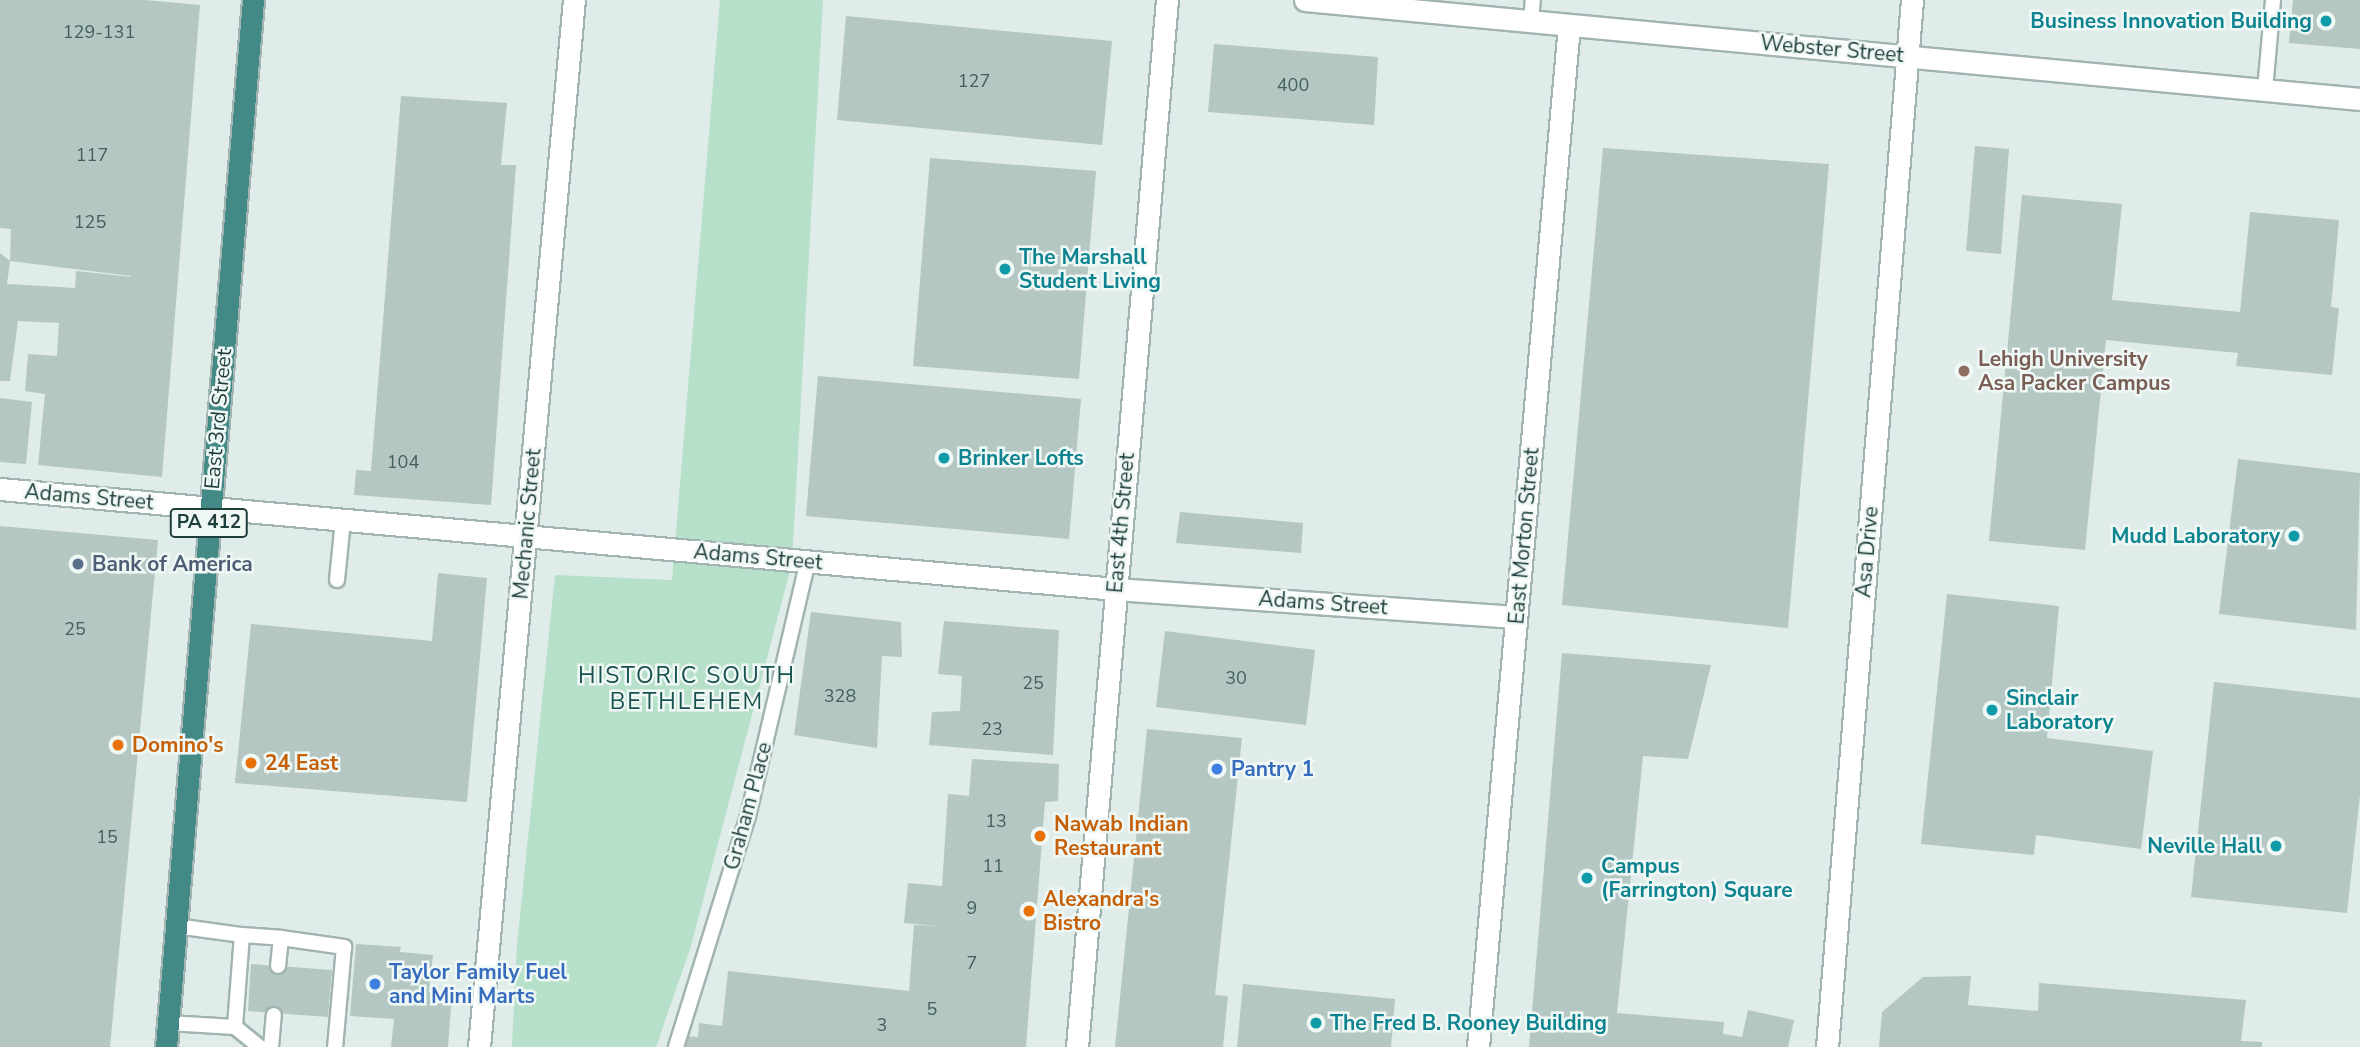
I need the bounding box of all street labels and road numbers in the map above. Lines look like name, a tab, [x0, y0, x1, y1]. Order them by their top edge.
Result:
street label: Webster Street	[1759, 30, 1905, 68]
street label: East 3rd Street	[199, 348, 237, 490]
street label: East Morton Street	[1504, 447, 1544, 625]
street label: Mechanic Street	[508, 448, 546, 600]
street label: East 4th Street	[1102, 452, 1140, 594]
street label: Adams Street	[23, 479, 155, 515]
street label: Asa Drive	[1850, 505, 1884, 599]
road number: PA 412	[169, 508, 249, 538]
street label: Adams Street	[692, 539, 824, 575]
street label: Adams Street	[1258, 586, 1388, 620]
street label: Graham Place	[719, 739, 777, 873]

